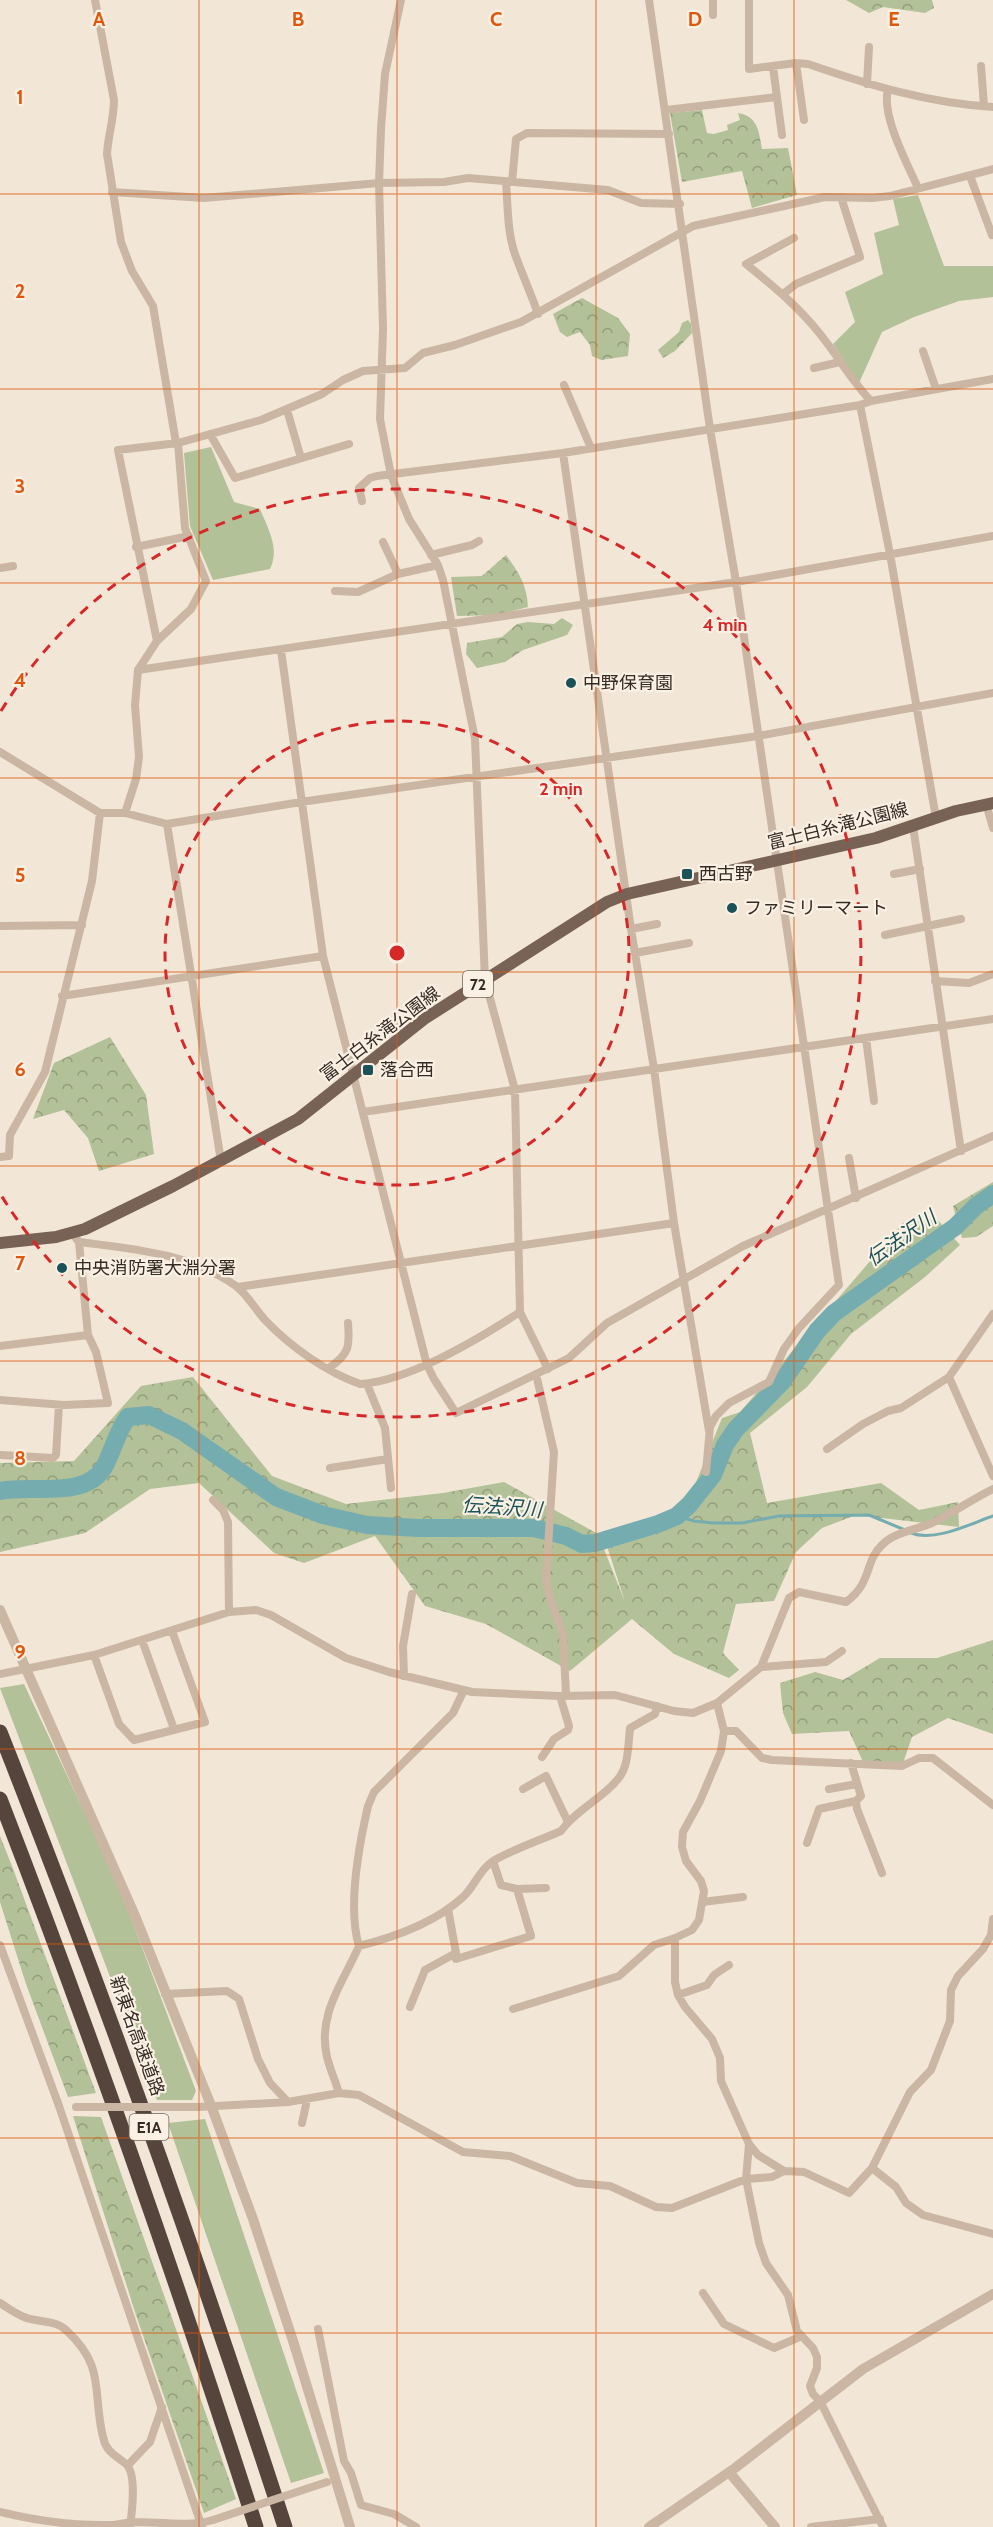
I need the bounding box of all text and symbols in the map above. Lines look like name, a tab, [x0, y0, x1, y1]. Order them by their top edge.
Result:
text: A	[93, 7, 106, 31]
text: B	[292, 7, 304, 31]
text: C	[490, 7, 502, 31]
text: D	[688, 7, 702, 31]
text: E	[888, 7, 900, 31]
text: 1	[16, 85, 24, 109]
text: 2	[15, 279, 25, 303]
text: 3	[15, 474, 25, 498]
text: 4 min	[702, 614, 748, 636]
text: 4	[14, 668, 26, 692]
place label: 中野保育園	[583, 672, 673, 694]
marker: 中野保育園	[564, 676, 578, 690]
text: 2 min	[539, 778, 583, 800]
street label: 富士白糸滝公園線	[765, 798, 911, 854]
text: 5	[15, 863, 25, 887]
place label: 西古野	[699, 863, 753, 885]
marker: 西古野	[680, 867, 694, 881]
place label: ファミリーマート	[744, 897, 888, 919]
marker: ファミリーマート	[725, 901, 739, 915]
centre of rings	[387, 943, 407, 963]
road number: 72	[463, 971, 493, 997]
street label: 富士白糸滝公園線	[316, 982, 444, 1086]
text: 6	[14, 1057, 26, 1081]
place label: 落合西	[380, 1059, 434, 1081]
marker: 落合西	[361, 1063, 375, 1077]
water label: 伝法沢川	[861, 1204, 942, 1271]
text: 7	[15, 1251, 26, 1275]
place label: 中央消防署大淵分署	[74, 1257, 236, 1279]
marker: 中央消防署大淵分署	[55, 1261, 69, 1275]
text: 8	[14, 1446, 26, 1470]
water label: 伝法沢川	[461, 1492, 545, 1522]
text: 9	[14, 1640, 26, 1664]
street label: 新東名高速道路	[105, 1973, 169, 2099]
road number: E1A	[130, 2114, 168, 2140]

